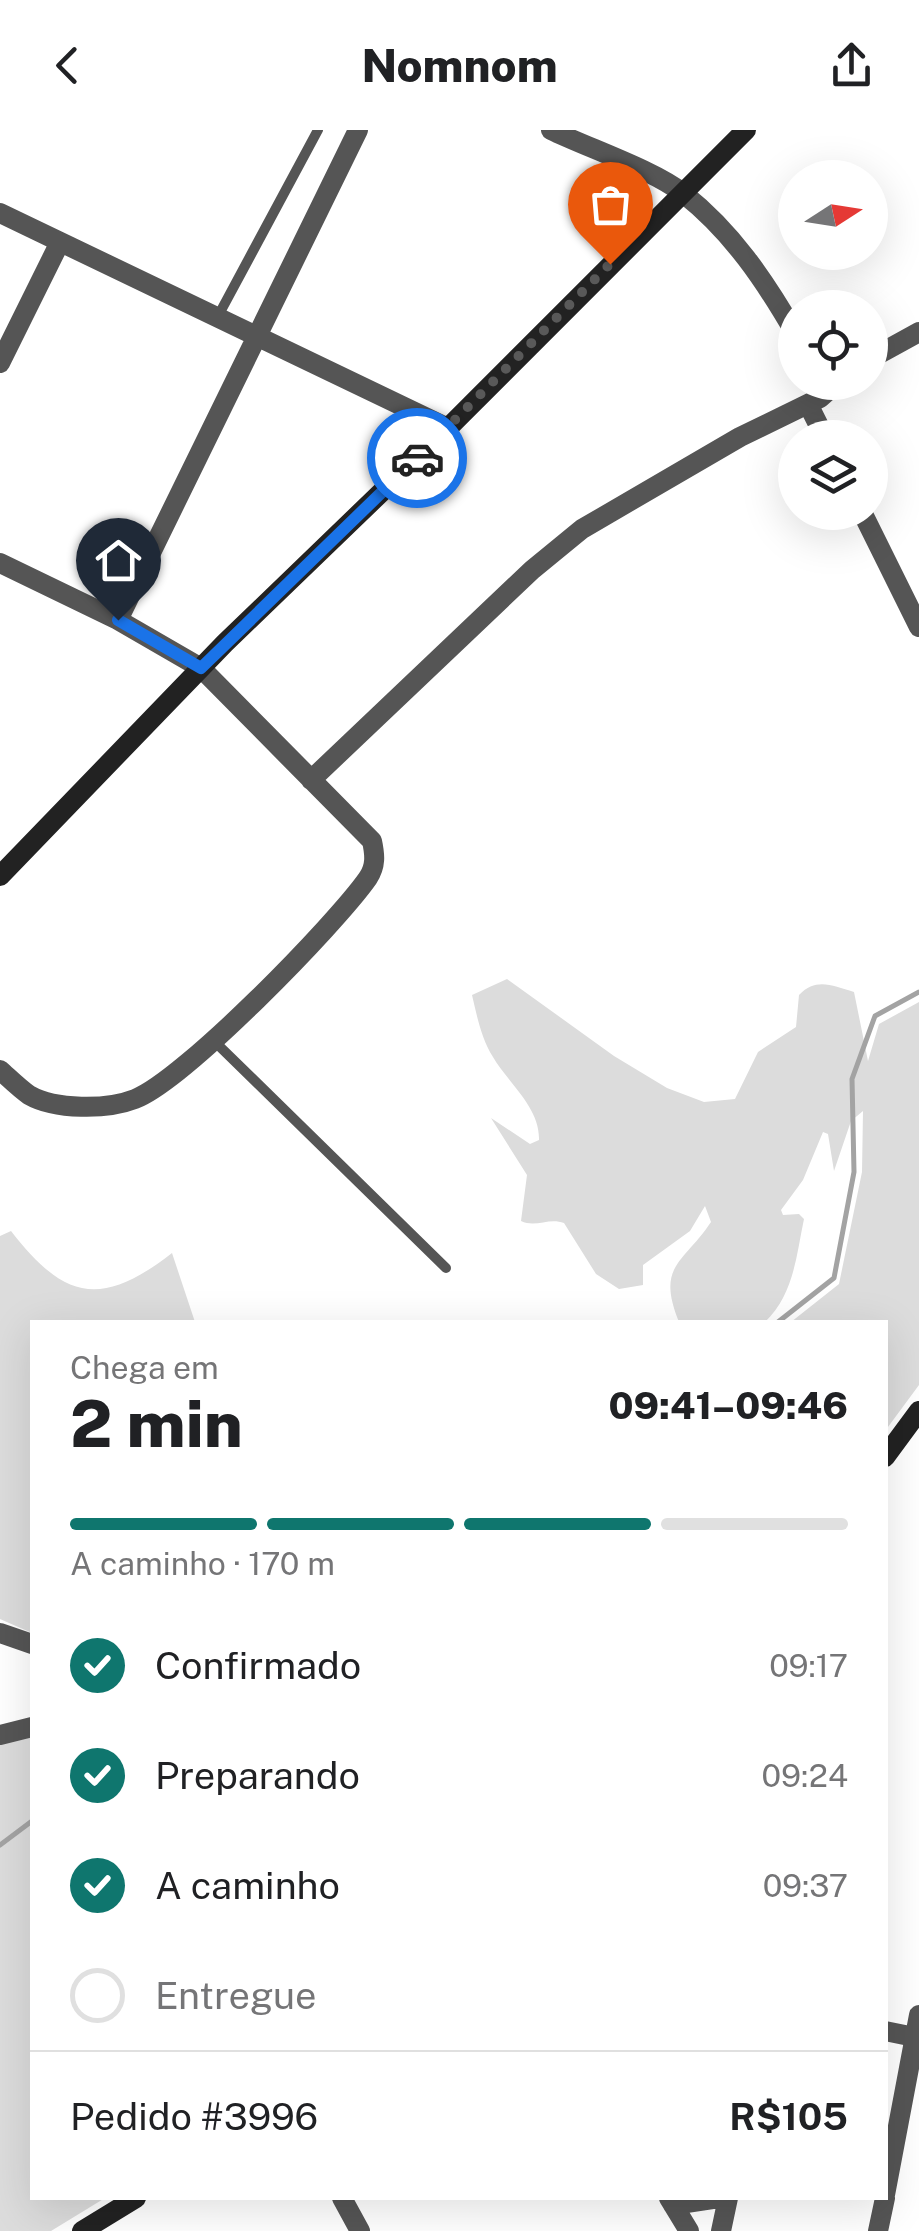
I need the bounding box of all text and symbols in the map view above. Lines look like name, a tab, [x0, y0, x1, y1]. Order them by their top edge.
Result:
icon: back	[40, 38, 95, 93]
icon: share	[824, 38, 879, 93]
text: Nomnom	[361, 39, 558, 92]
north arrow	[778, 160, 888, 270]
map controls	[778, 160, 888, 530]
pin	[568, 162, 653, 265]
icon: bag	[583, 177, 638, 232]
button: locate	[778, 290, 888, 400]
courier	[367, 408, 467, 508]
button: layers	[778, 420, 888, 530]
icon: car	[390, 431, 445, 486]
pin	[76, 518, 161, 621]
icon: home	[91, 533, 146, 588]
text: Chega em	[70, 1349, 219, 1386]
text: 09:41–09:46	[608, 1383, 848, 1428]
text: 2 min	[70, 1385, 243, 1462]
text: A caminho · 170 m	[70, 1545, 335, 1582]
icon: check	[70, 1638, 125, 1693]
text: Confirmado	[155, 1643, 361, 1688]
text: 09:17	[769, 1647, 848, 1684]
icon: check	[70, 1748, 125, 1803]
text: Preparando	[155, 1753, 360, 1798]
text: 09:24	[762, 1757, 848, 1794]
icon: check	[70, 1858, 125, 1913]
text: A caminho	[155, 1863, 340, 1908]
text: 09:37	[763, 1867, 848, 1904]
text: Entregue	[155, 1973, 317, 2018]
text: Pedido #3996	[70, 2094, 318, 2139]
text: R$105	[729, 2094, 848, 2139]

